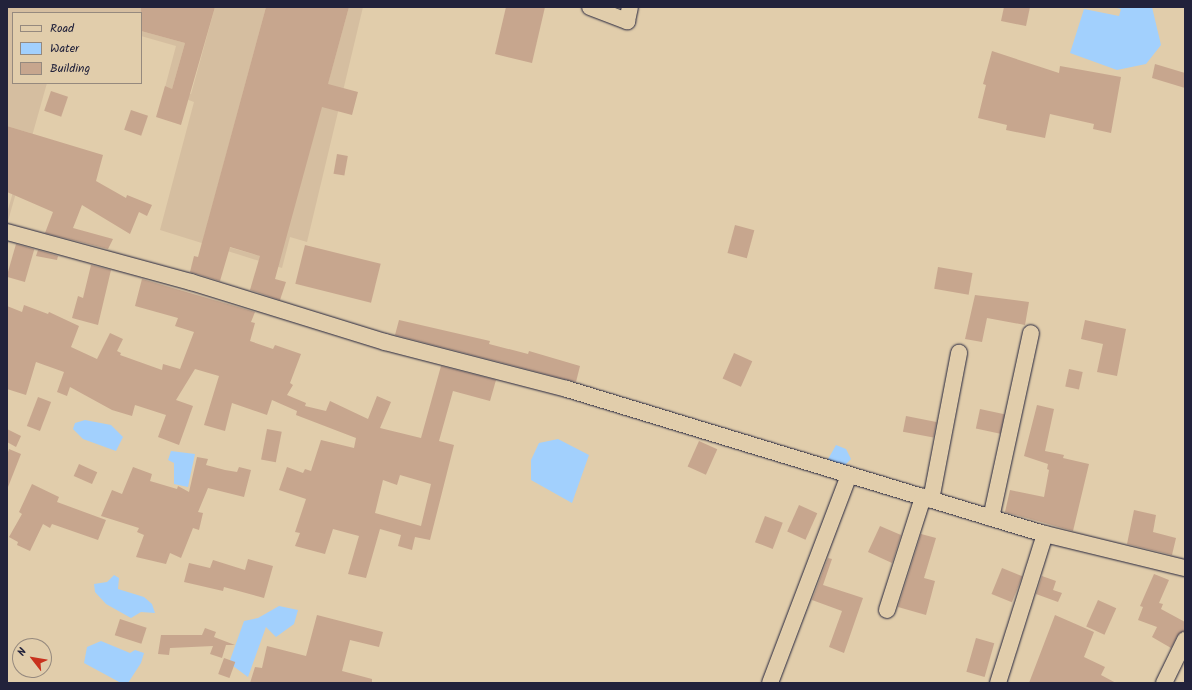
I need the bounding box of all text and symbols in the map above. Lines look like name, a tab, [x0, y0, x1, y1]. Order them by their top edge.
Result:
legend	[12, 12, 142, 84]
text: Road	[50, 19, 74, 38]
text: Water	[50, 39, 79, 58]
text: Building	[50, 59, 90, 78]
north arrow	[12, 638, 52, 678]
text: N	[13, 645, 32, 660]

